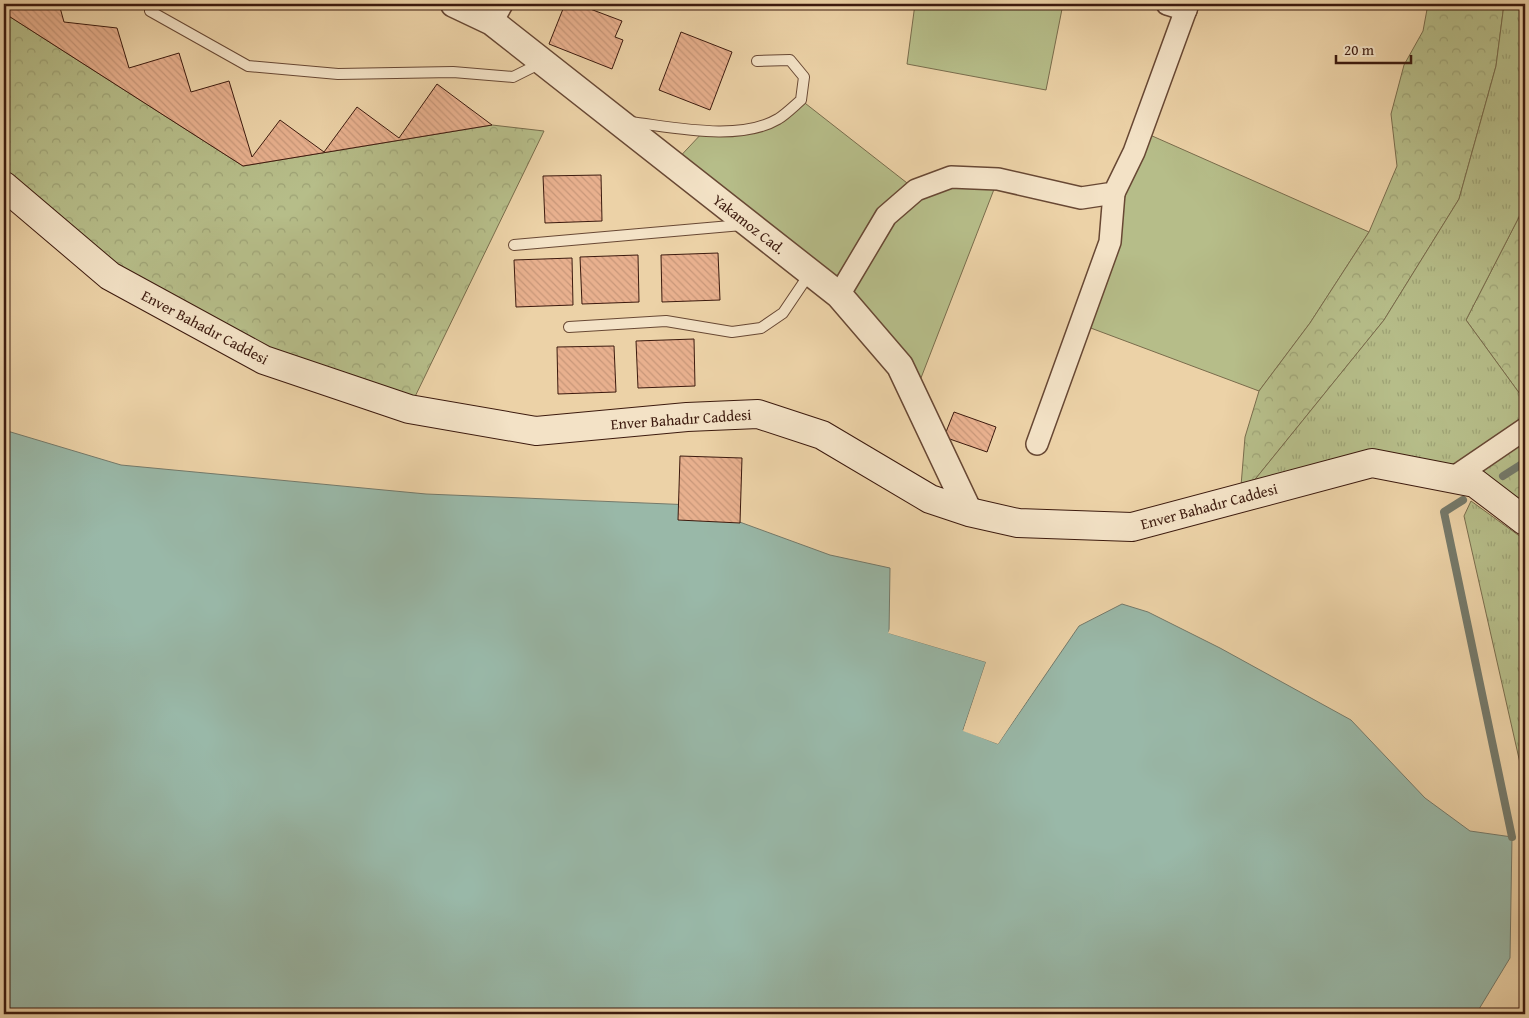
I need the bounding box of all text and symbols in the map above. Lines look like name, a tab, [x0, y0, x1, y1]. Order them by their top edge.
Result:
scale bar	[1336, 32, 1412, 64]
text: 20 m	[1344, 39, 1375, 60]
street label: Yakamoz Cad.	[708, 189, 790, 259]
street label: Enver Bahadır Caddesi	[138, 285, 272, 369]
street label: Enver Bahadır Caddesi	[610, 404, 752, 434]
street label: Enver Bahadır Caddesi	[1138, 478, 1280, 534]

